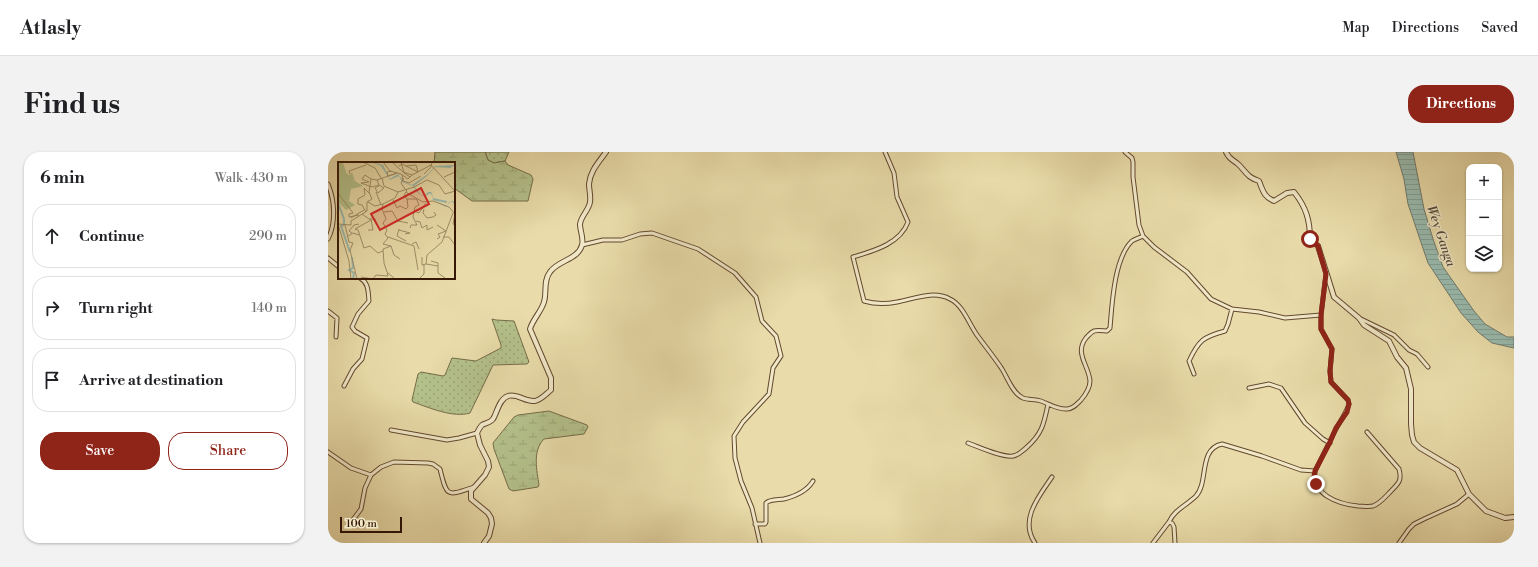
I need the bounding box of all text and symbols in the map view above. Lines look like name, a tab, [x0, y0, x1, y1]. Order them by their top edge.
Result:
text: Atlasly	[20, 16, 81, 40]
text: Map	[1342, 19, 1370, 37]
text: Directions	[1392, 19, 1459, 37]
text: Saved	[1481, 19, 1518, 37]
button: Directions	[1408, 85, 1514, 123]
text: Find us	[24, 87, 120, 122]
inset map	[338, 162, 455, 279]
map controls	[1466, 164, 1502, 272]
button: +	[1466, 164, 1502, 200]
text: 6 min	[40, 167, 85, 189]
text: Walk · 430 m	[215, 170, 288, 186]
button: −	[1466, 200, 1502, 236]
water label: Wey Ganga	[1423, 203, 1459, 269]
icon: ahead	[41, 225, 63, 247]
text: Continue	[79, 227, 144, 246]
text: 290 m	[249, 228, 287, 244]
route start	[1301, 230, 1319, 248]
button: layers	[1466, 236, 1502, 272]
icon: right	[41, 297, 63, 319]
text: Turn right	[79, 299, 153, 318]
text: 140 m	[251, 300, 287, 316]
icon: arrive	[41, 369, 63, 391]
text: Arrive at destination	[79, 371, 223, 390]
button: Save	[40, 432, 160, 470]
button: Share	[168, 432, 288, 470]
route end	[1307, 475, 1325, 493]
scale bar	[340, 515, 402, 534]
text: 100 m	[346, 517, 377, 531]

